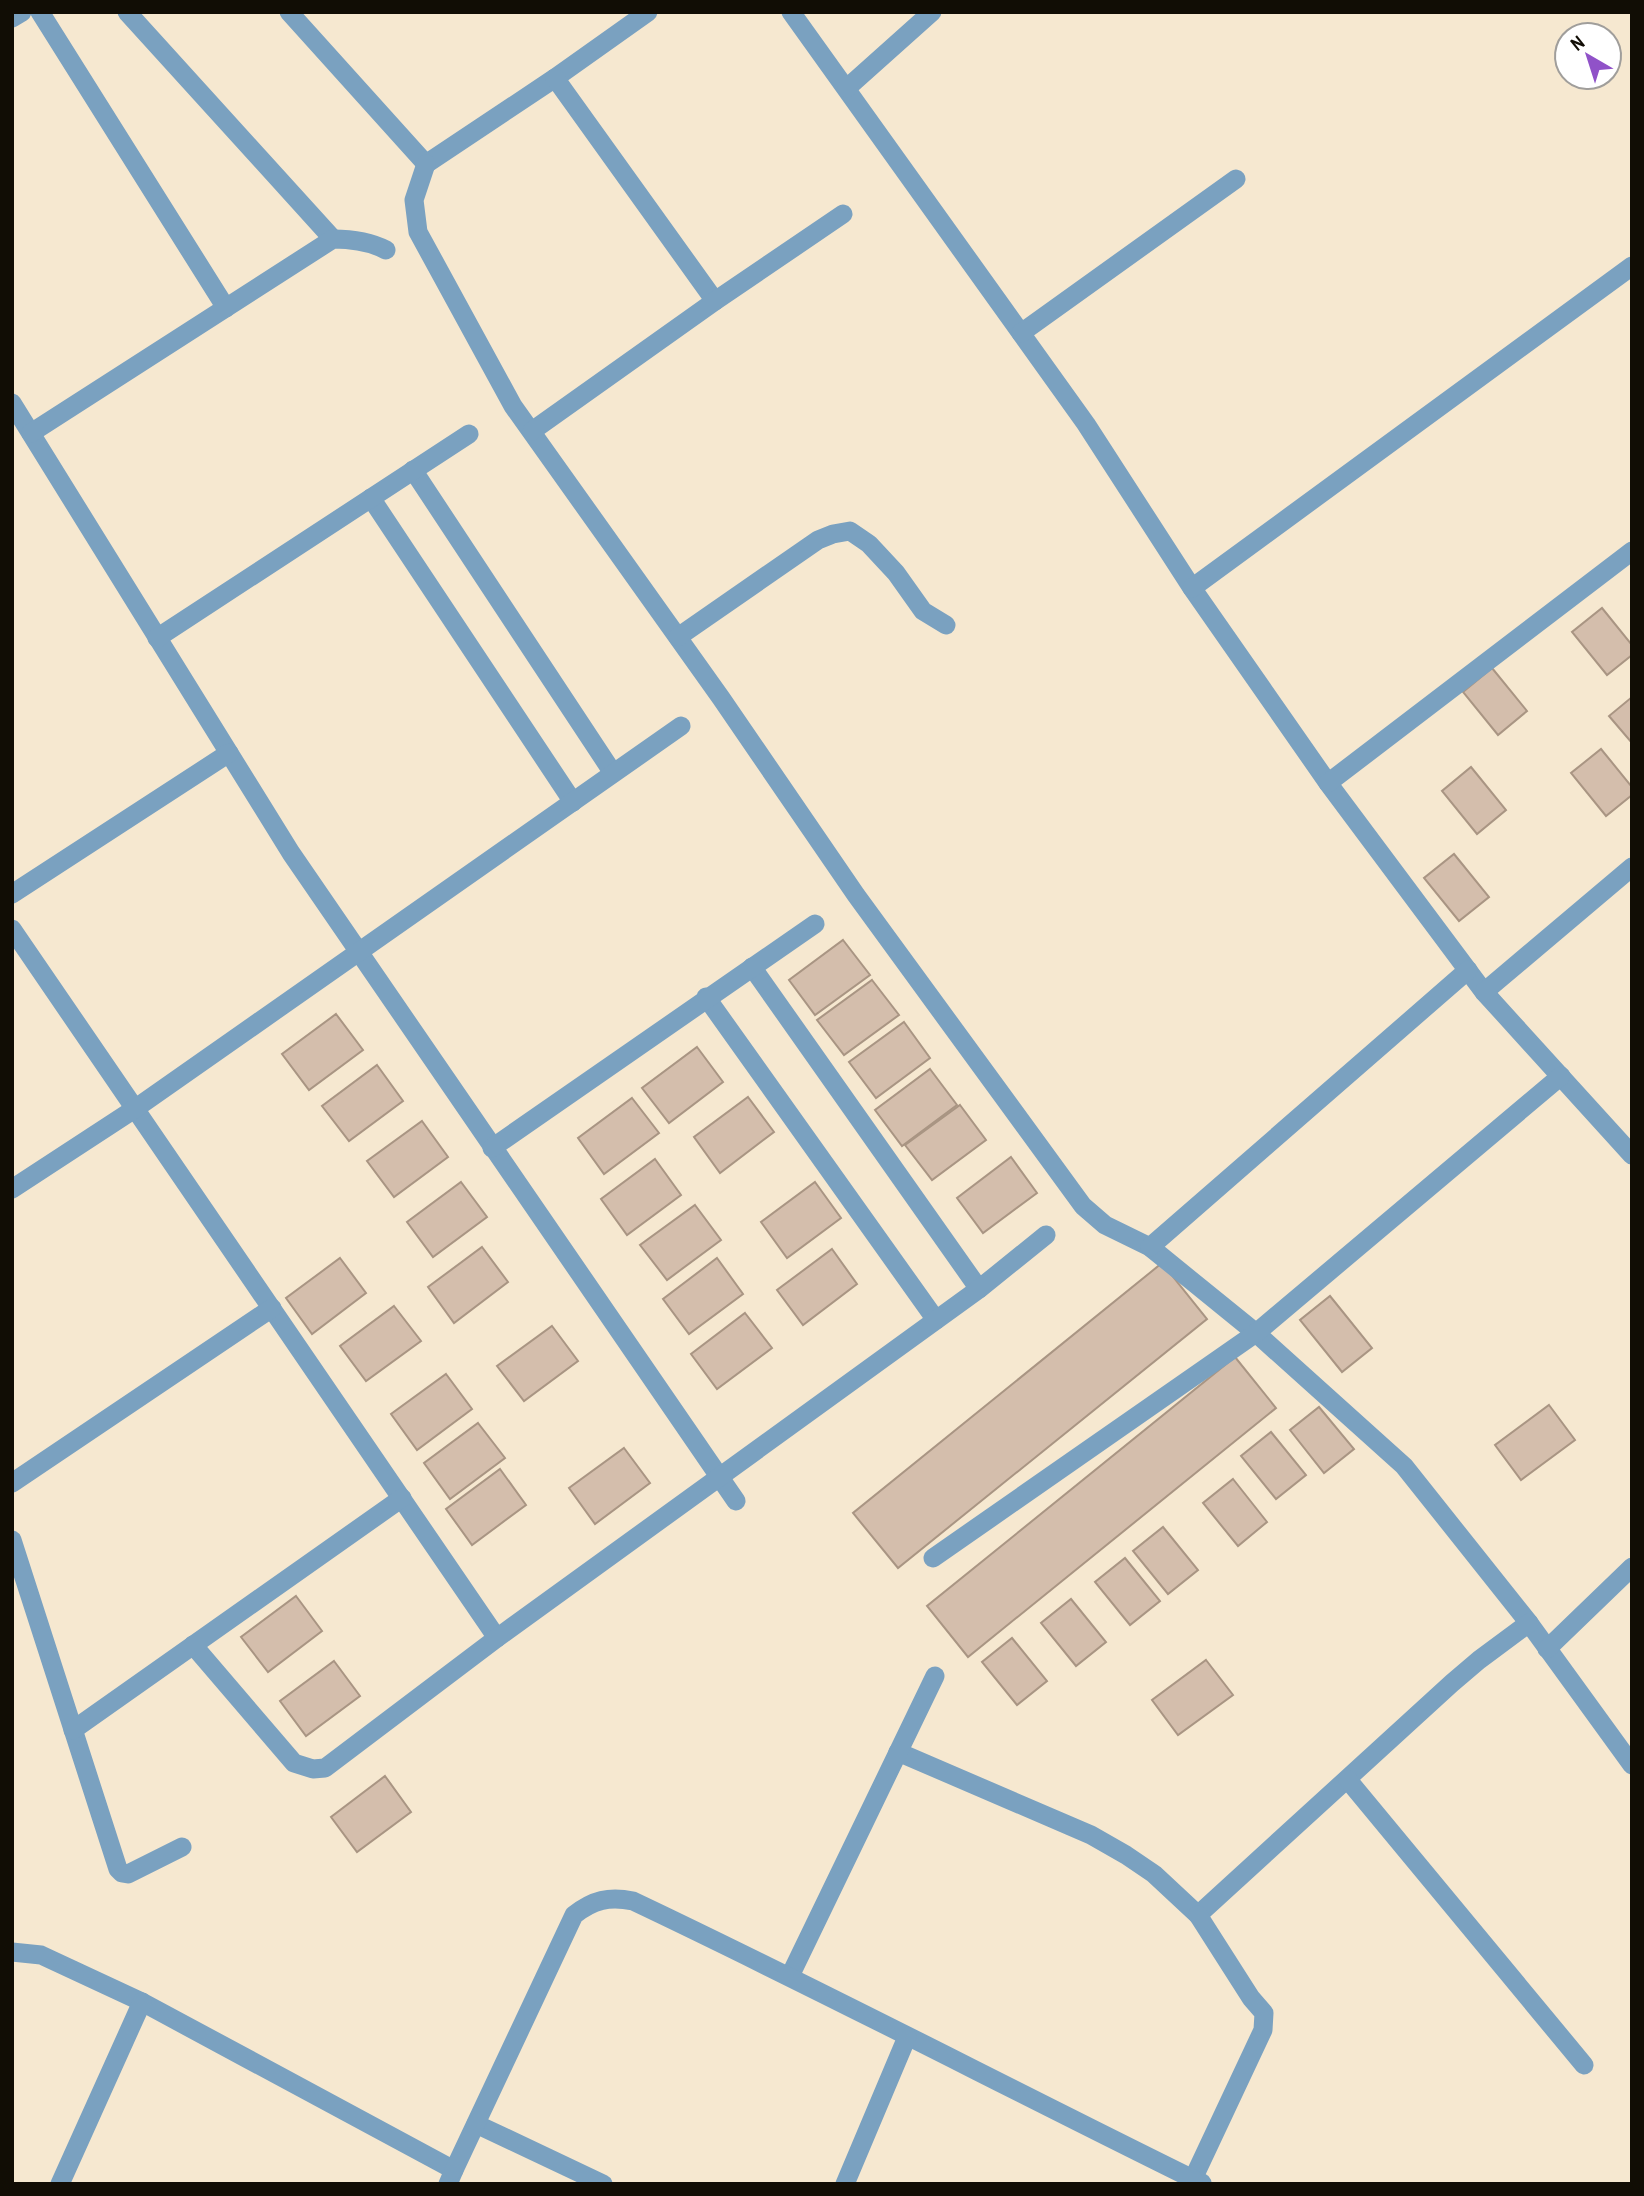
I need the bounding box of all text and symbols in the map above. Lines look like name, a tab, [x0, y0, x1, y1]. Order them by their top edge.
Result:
north arrow	[1553, 21, 1623, 91]
text: N	[1565, 29, 1590, 56]

